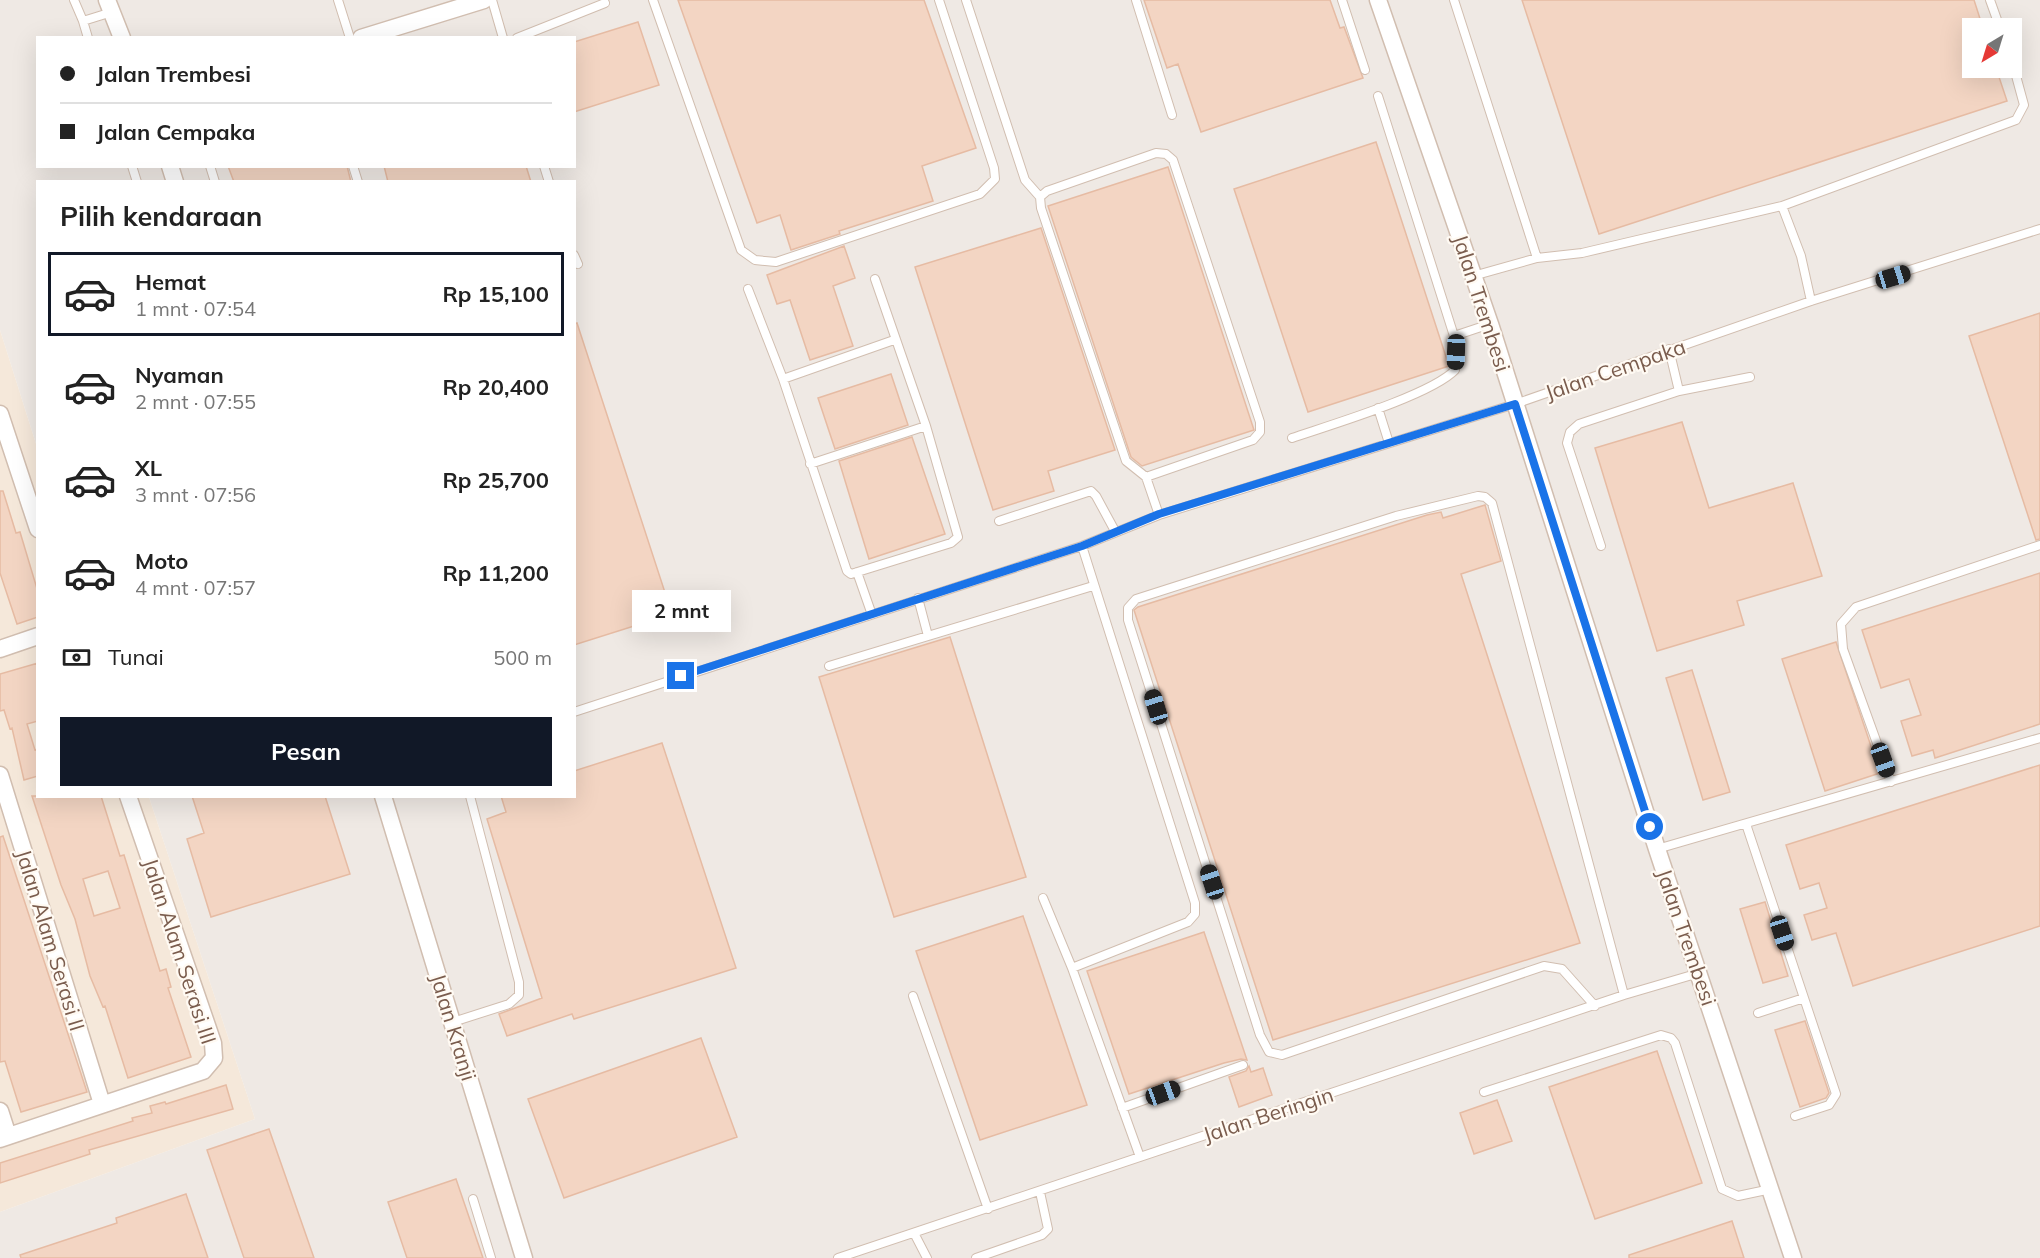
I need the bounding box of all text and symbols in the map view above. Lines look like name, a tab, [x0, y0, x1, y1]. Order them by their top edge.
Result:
north arrow	[1962, 18, 2022, 78]
map controls	[1962, 18, 2022, 78]
text: Jalan Trembesi	[96, 60, 251, 88]
text: Jalan Cempaka	[96, 118, 255, 146]
text: Pilih kendaraan	[60, 199, 262, 233]
street label: Jalan Trembesi	[1448, 231, 1516, 375]
car	[1873, 263, 1913, 291]
icon: car	[63, 267, 117, 321]
text: Hemat	[135, 268, 206, 296]
text: Rp 15,100	[442, 280, 549, 308]
text: 1 mnt · 07:54	[135, 296, 256, 321]
street label: Jalan Cempaka	[1541, 333, 1689, 405]
car	[1446, 334, 1466, 370]
icon: car	[63, 360, 117, 414]
text: Nyaman	[135, 361, 224, 389]
text: Rp 20,400	[442, 373, 549, 401]
text: 2 mnt · 07:55	[135, 389, 256, 414]
icon: car	[63, 453, 117, 507]
text: XL	[135, 454, 162, 482]
text: Rp 25,700	[442, 466, 549, 494]
text: 3 mnt · 07:56	[135, 482, 256, 507]
icon: car	[63, 546, 117, 600]
text: Moto	[135, 547, 188, 575]
text: Rp 11,200	[442, 559, 549, 587]
text: 4 mnt · 07:57	[135, 575, 256, 600]
callout: 2 mnt	[632, 589, 730, 631]
text: 2 mnt	[654, 598, 709, 623]
icon: cash	[60, 641, 93, 674]
text: Tunai	[108, 643, 164, 671]
text: 500 m	[493, 645, 552, 670]
route end	[667, 662, 694, 689]
car	[1142, 687, 1170, 727]
button: Pesan	[60, 717, 552, 786]
car	[1868, 740, 1898, 780]
route start	[1636, 813, 1663, 840]
street label: Jalan Alam Serasi II	[11, 846, 91, 1034]
street label: Jalan Alam Serasi III	[138, 855, 222, 1047]
car	[1198, 862, 1226, 902]
street label: Jalan Trembesi	[1651, 865, 1723, 1009]
car	[1768, 913, 1796, 953]
street label: Jalan Kranji	[425, 970, 483, 1084]
car	[1143, 1078, 1183, 1108]
street label: Jalan Beringin	[1200, 1081, 1336, 1147]

